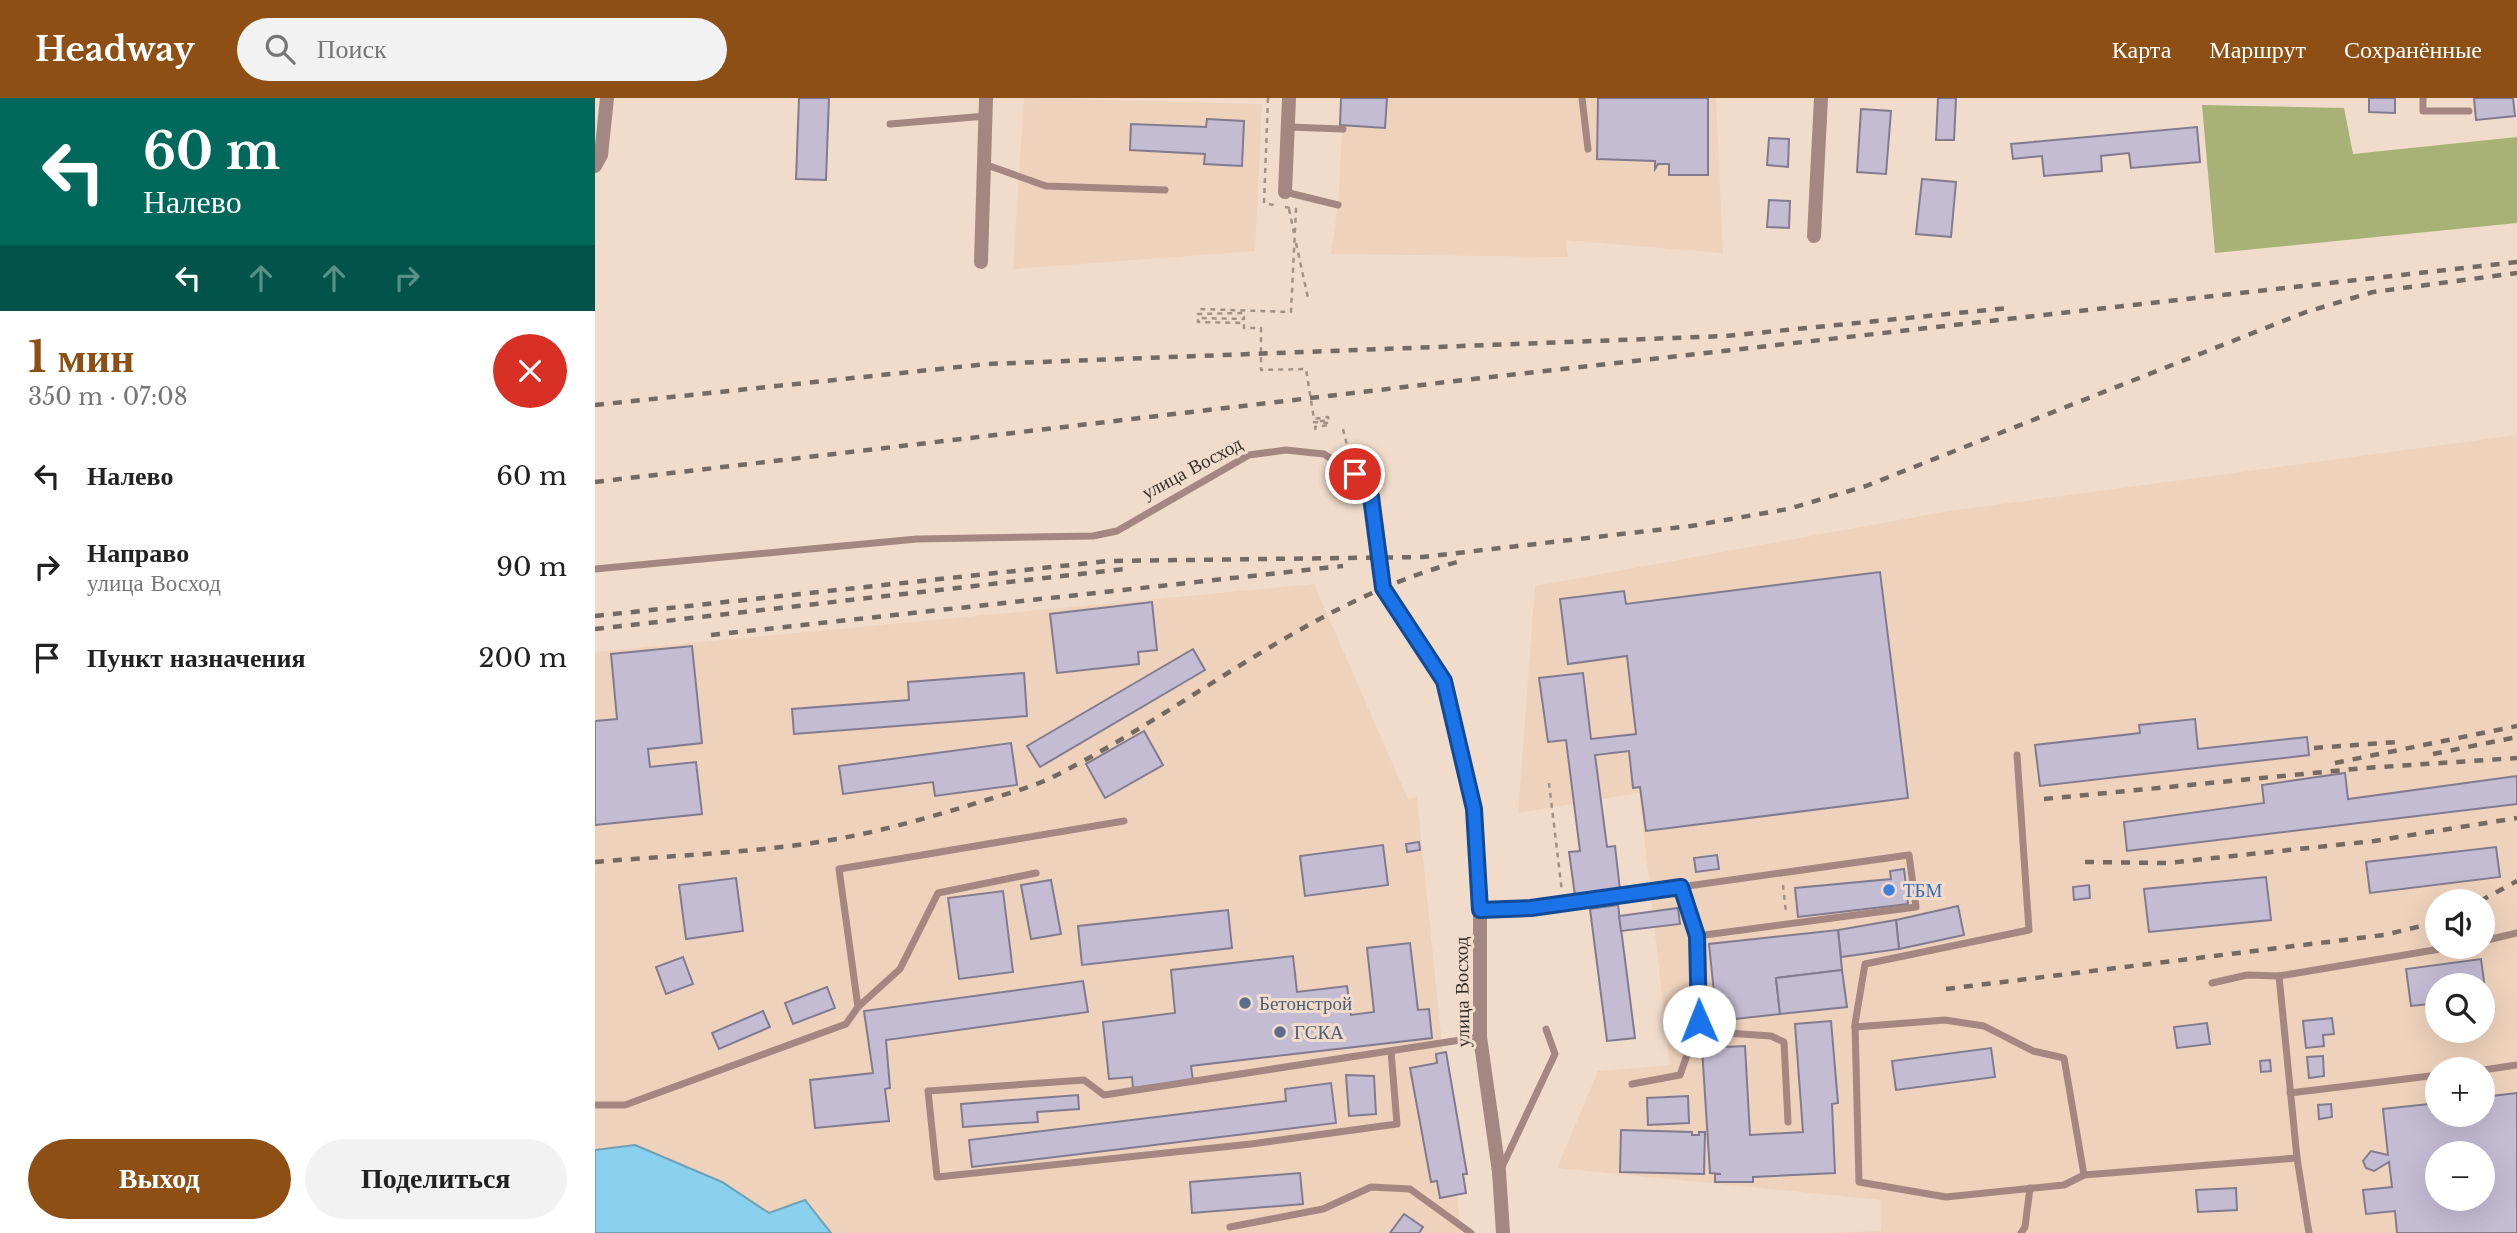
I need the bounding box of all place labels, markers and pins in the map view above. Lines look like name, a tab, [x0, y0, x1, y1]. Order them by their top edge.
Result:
pin	[1325, 444, 1385, 504]
place label: ТБМ	[1903, 879, 1943, 902]
marker: ТБМ	[1881, 882, 1897, 898]
place label: Бетонстрой	[1259, 992, 1352, 1015]
marker: Бетонстрой	[1237, 995, 1253, 1011]
place label: ГСКА	[1294, 1021, 1344, 1044]
marker: ГСКА	[1272, 1024, 1288, 1040]

